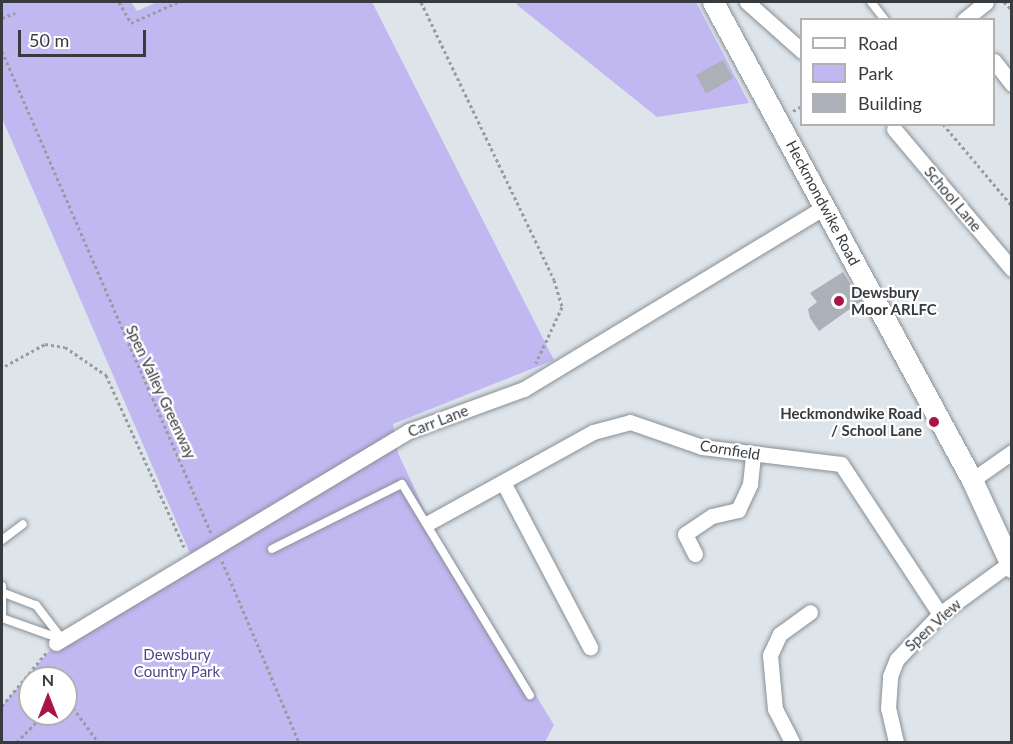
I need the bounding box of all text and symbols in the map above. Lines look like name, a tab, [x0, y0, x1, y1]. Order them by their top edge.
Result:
scale bar	[21, 18, 148, 56]
legend	[800, 18, 995, 126]
text: 50 m	[29, 29, 69, 51]
text: Road	[858, 32, 898, 54]
text: Park	[858, 62, 893, 84]
text: Building	[858, 92, 922, 114]
street label: Heckmondwike Road	[782, 137, 864, 269]
street label: School Lane	[921, 163, 985, 235]
place label: Dewsbury Moor ARLFC	[851, 283, 938, 318]
marker: Dewsbury Moor ARLFC	[832, 294, 846, 308]
street label: Spen Valley Greenway	[122, 322, 200, 462]
street label: Carr Lane	[405, 401, 471, 441]
place label: Heckmondwike Road / School Lane	[780, 404, 922, 439]
marker: Heckmondwike Road / School Lane	[927, 415, 941, 429]
street label: Cornfield	[699, 436, 761, 464]
street label: Spen View	[901, 595, 965, 655]
park label: Dewsbury Country Park	[134, 645, 220, 680]
north arrow	[18, 666, 78, 726]
text: N	[42, 670, 54, 689]

